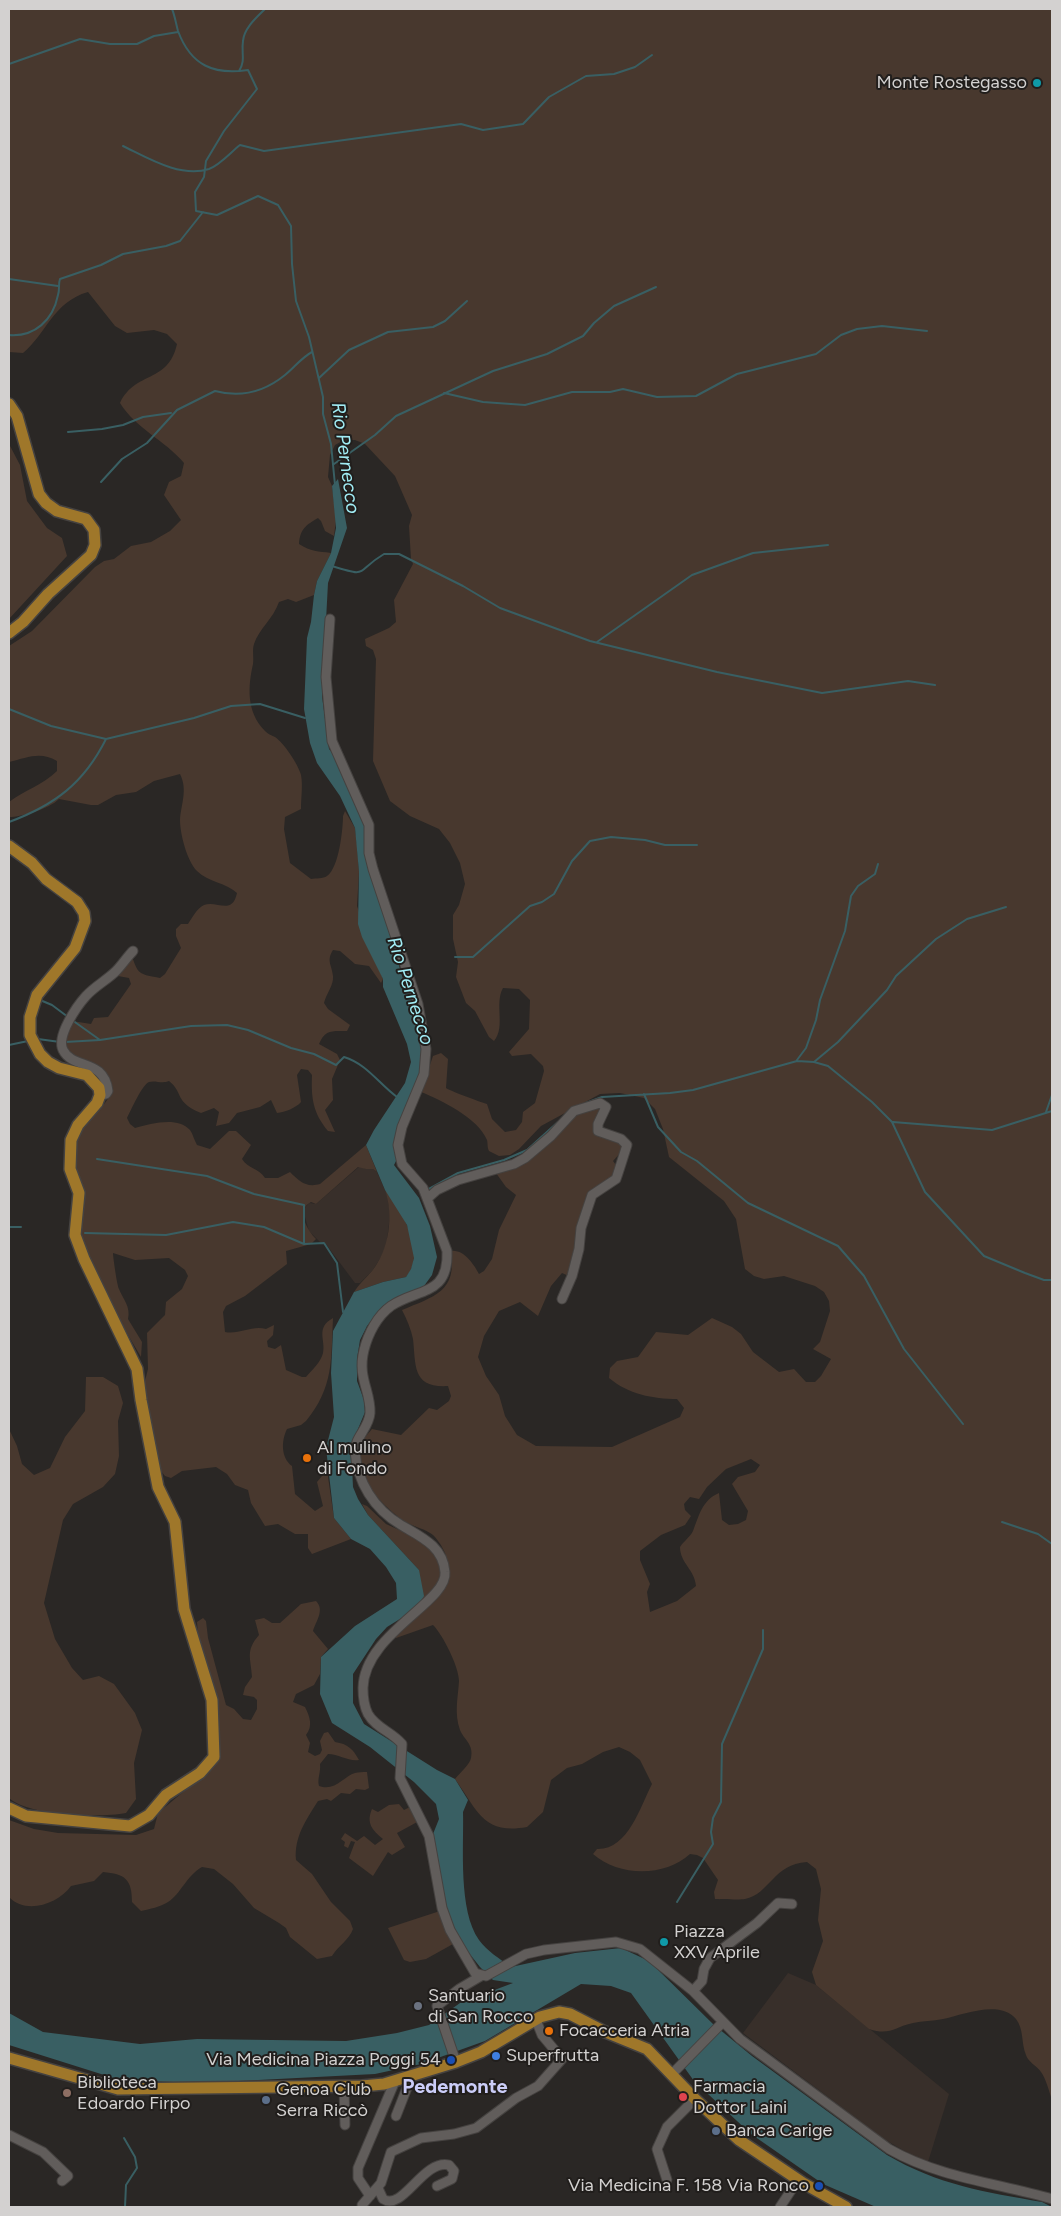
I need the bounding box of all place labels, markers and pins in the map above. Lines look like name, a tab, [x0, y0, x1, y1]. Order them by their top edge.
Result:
place label: Monte Rostegasso	[877, 72, 1027, 94]
marker: Monte Rostegasso	[1031, 77, 1043, 89]
place label: Al mulino di Fondo	[317, 1437, 392, 1480]
marker: Al mulino di Fondo	[301, 1452, 313, 1464]
place label: Piazza XXV Aprile	[674, 1921, 760, 1964]
marker: Piazza XXV Aprile	[658, 1936, 670, 1948]
place label: Santuario di San Rocco	[428, 1985, 534, 2028]
marker: Santuario di San Rocco	[412, 2000, 424, 2012]
place label: Focacceria Atria	[559, 2020, 690, 2042]
marker: Focacceria Atria	[543, 2025, 555, 2037]
place label: Superfrutta	[506, 2045, 599, 2067]
place label: Via Medicina Piazza Poggi 54	[206, 2049, 441, 2071]
marker: Superfrutta	[490, 2050, 502, 2062]
marker: Via Medicina Piazza Poggi 54	[445, 2054, 457, 2066]
place label: Biblioteca Edoardo Firpo	[77, 2072, 190, 2114]
place label: Farmacia Dottor Laini	[693, 2076, 787, 2118]
place label: Genoa Club Serra Riccò	[276, 2079, 371, 2122]
marker: Biblioteca Edoardo Firpo	[61, 2087, 73, 2099]
marker: Farmacia Dottor Laini	[677, 2091, 689, 2103]
marker: Genoa Club Serra Riccò	[260, 2094, 272, 2106]
place label: Banca Carige	[726, 2120, 832, 2142]
marker: Banca Carige	[710, 2125, 722, 2137]
place label: Via Medicina F. 158 Via Ronco	[568, 2175, 809, 2197]
marker: Via Medicina F. 158 Via Ronco	[813, 2180, 825, 2192]

